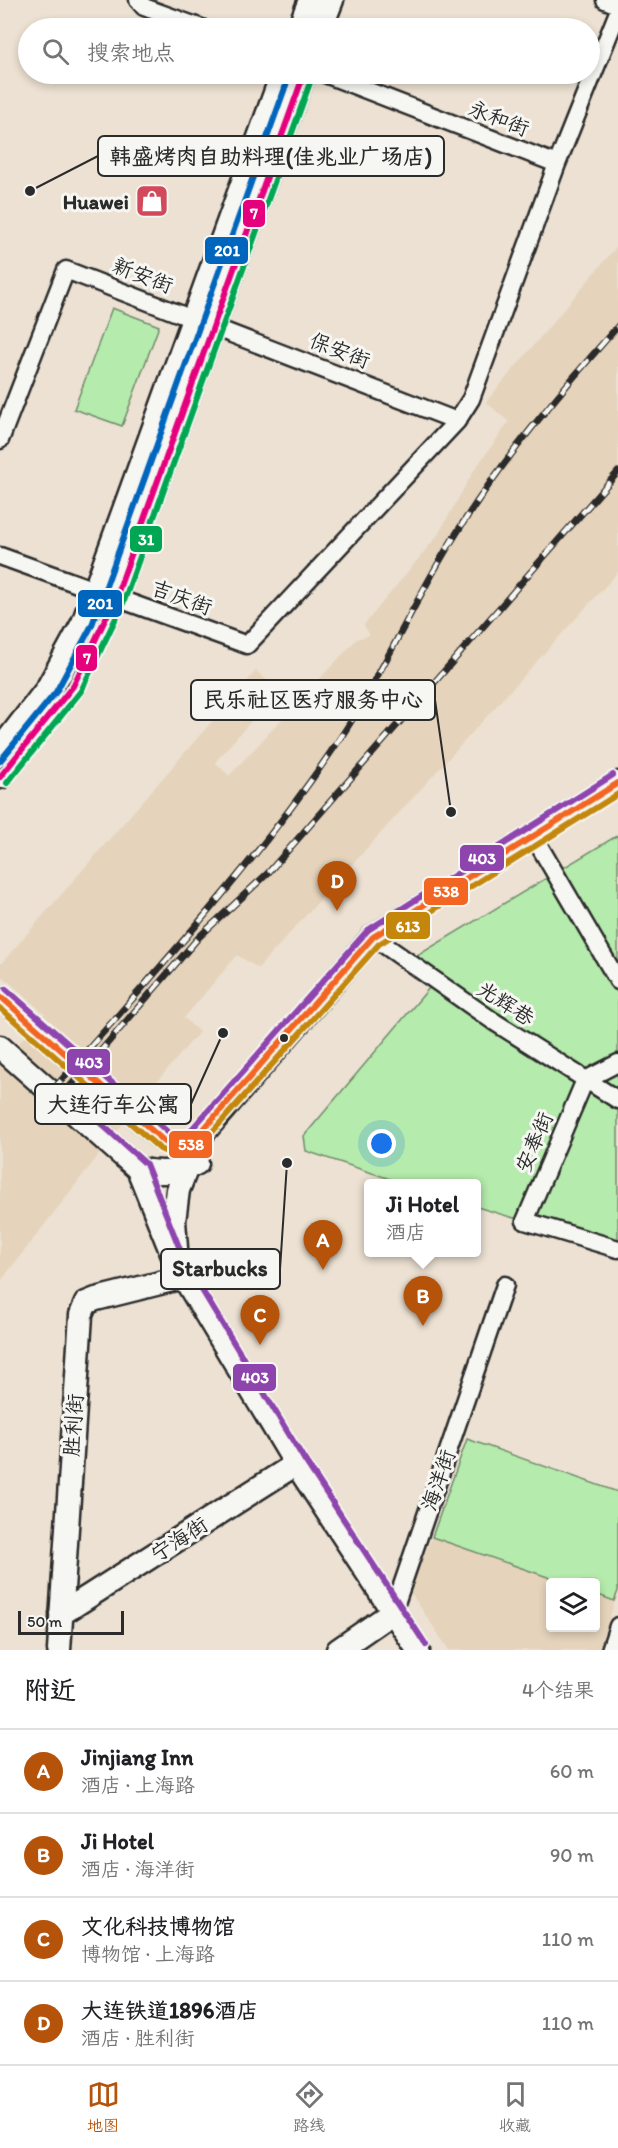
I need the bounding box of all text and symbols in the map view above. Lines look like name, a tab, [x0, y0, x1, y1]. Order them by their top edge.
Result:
search box	[18, 18, 600, 84]
icon: search	[39, 35, 72, 68]
text: 搜索地点	[87, 39, 175, 66]
street label: 永和街	[465, 95, 533, 141]
callout: 韩盛烤肉自助料理(佳兆业广场店)	[98, 136, 444, 176]
text: 韩盛烤肉自助料理(佳兆业广场店)	[110, 143, 432, 170]
shop icon: Huawei	[134, 183, 170, 219]
place label: Huawei	[63, 189, 129, 214]
line badge: 7	[242, 199, 266, 228]
text: 7	[249, 204, 258, 223]
line badge: 201	[204, 236, 249, 265]
text: 201	[214, 241, 240, 260]
street label: 新安街	[109, 252, 177, 298]
street label: 保安街	[306, 327, 374, 373]
line badge: 31	[129, 525, 163, 553]
text: 31	[138, 530, 155, 549]
street label: 吉庆街	[148, 574, 216, 620]
line badge: 201	[77, 589, 123, 618]
text: 201	[87, 594, 113, 613]
line badge: 7	[75, 644, 98, 672]
text: 7	[82, 649, 91, 668]
callout: 民乐社区医疗服务中心	[191, 680, 435, 720]
text: 民乐社区医疗服务中心	[203, 686, 423, 713]
line badge: 403	[459, 844, 505, 872]
text: 403	[468, 849, 496, 868]
pin: D	[318, 862, 356, 911]
line badge: 538	[423, 877, 469, 906]
text: 538	[433, 882, 459, 901]
line badge: 613	[385, 911, 431, 940]
text: 613	[396, 917, 421, 936]
street label: 光辉巷	[473, 975, 539, 1031]
unlabelled marker	[278, 1032, 290, 1044]
line badge: 403	[66, 1048, 111, 1076]
text: 403	[75, 1053, 103, 1072]
callout: 大连行车公寓	[35, 1084, 191, 1124]
text: 大连行车公寓	[47, 1091, 179, 1118]
street label: 安奉街	[510, 1108, 558, 1176]
your location	[367, 1129, 396, 1158]
line badge: 538	[168, 1130, 213, 1159]
text: 538	[178, 1135, 204, 1154]
popup	[364, 1179, 481, 1257]
text: Ji Hotel	[386, 1191, 459, 1218]
pin: A	[304, 1220, 342, 1270]
text: 酒店	[386, 1220, 426, 1244]
callout: Starbucks	[161, 1249, 280, 1289]
text: Starbucks	[172, 1255, 268, 1282]
pin: B	[404, 1276, 442, 1326]
pin: C	[240, 1296, 280, 1345]
line badge: 403	[232, 1363, 277, 1392]
text: 403	[241, 1368, 269, 1387]
street label: 胜利街	[58, 1393, 88, 1457]
street label: 海洋街	[416, 1446, 460, 1514]
street label: 宁海街	[146, 1511, 212, 1567]
map controls	[546, 1578, 600, 1632]
button: layers	[546, 1578, 600, 1632]
scale bar	[18, 1608, 124, 1636]
text: 50 m	[27, 1612, 62, 1631]
text: 附近	[24, 1674, 76, 1706]
text: 4个结果	[522, 1678, 594, 1702]
text: Jinjiang Inn	[81, 1744, 193, 1771]
text: A	[37, 1759, 50, 1783]
text: 60 m	[550, 1759, 594, 1783]
text: 酒店 · 上海路	[81, 1773, 195, 1797]
text: Ji Hotel	[81, 1828, 154, 1855]
text: B	[37, 1843, 50, 1867]
text: 90 m	[550, 1843, 594, 1867]
text: 酒店 · 海洋街	[81, 1857, 195, 1881]
text: 文化科技博物馆	[81, 1913, 235, 1940]
text: C	[37, 1927, 50, 1951]
text: 110 m	[542, 1927, 594, 1951]
text: 博物馆 · 上海路	[81, 1942, 215, 1966]
text: 大连铁道1896酒店	[81, 1997, 258, 2024]
text: D	[37, 2011, 50, 2035]
text: 110 m	[542, 2011, 594, 2035]
text: 酒店 · 胜利街	[81, 2026, 195, 2050]
tab: 地图	[87, 2078, 120, 2136]
tab: 路线	[293, 2078, 326, 2136]
tab: 收藏	[499, 2078, 532, 2136]

